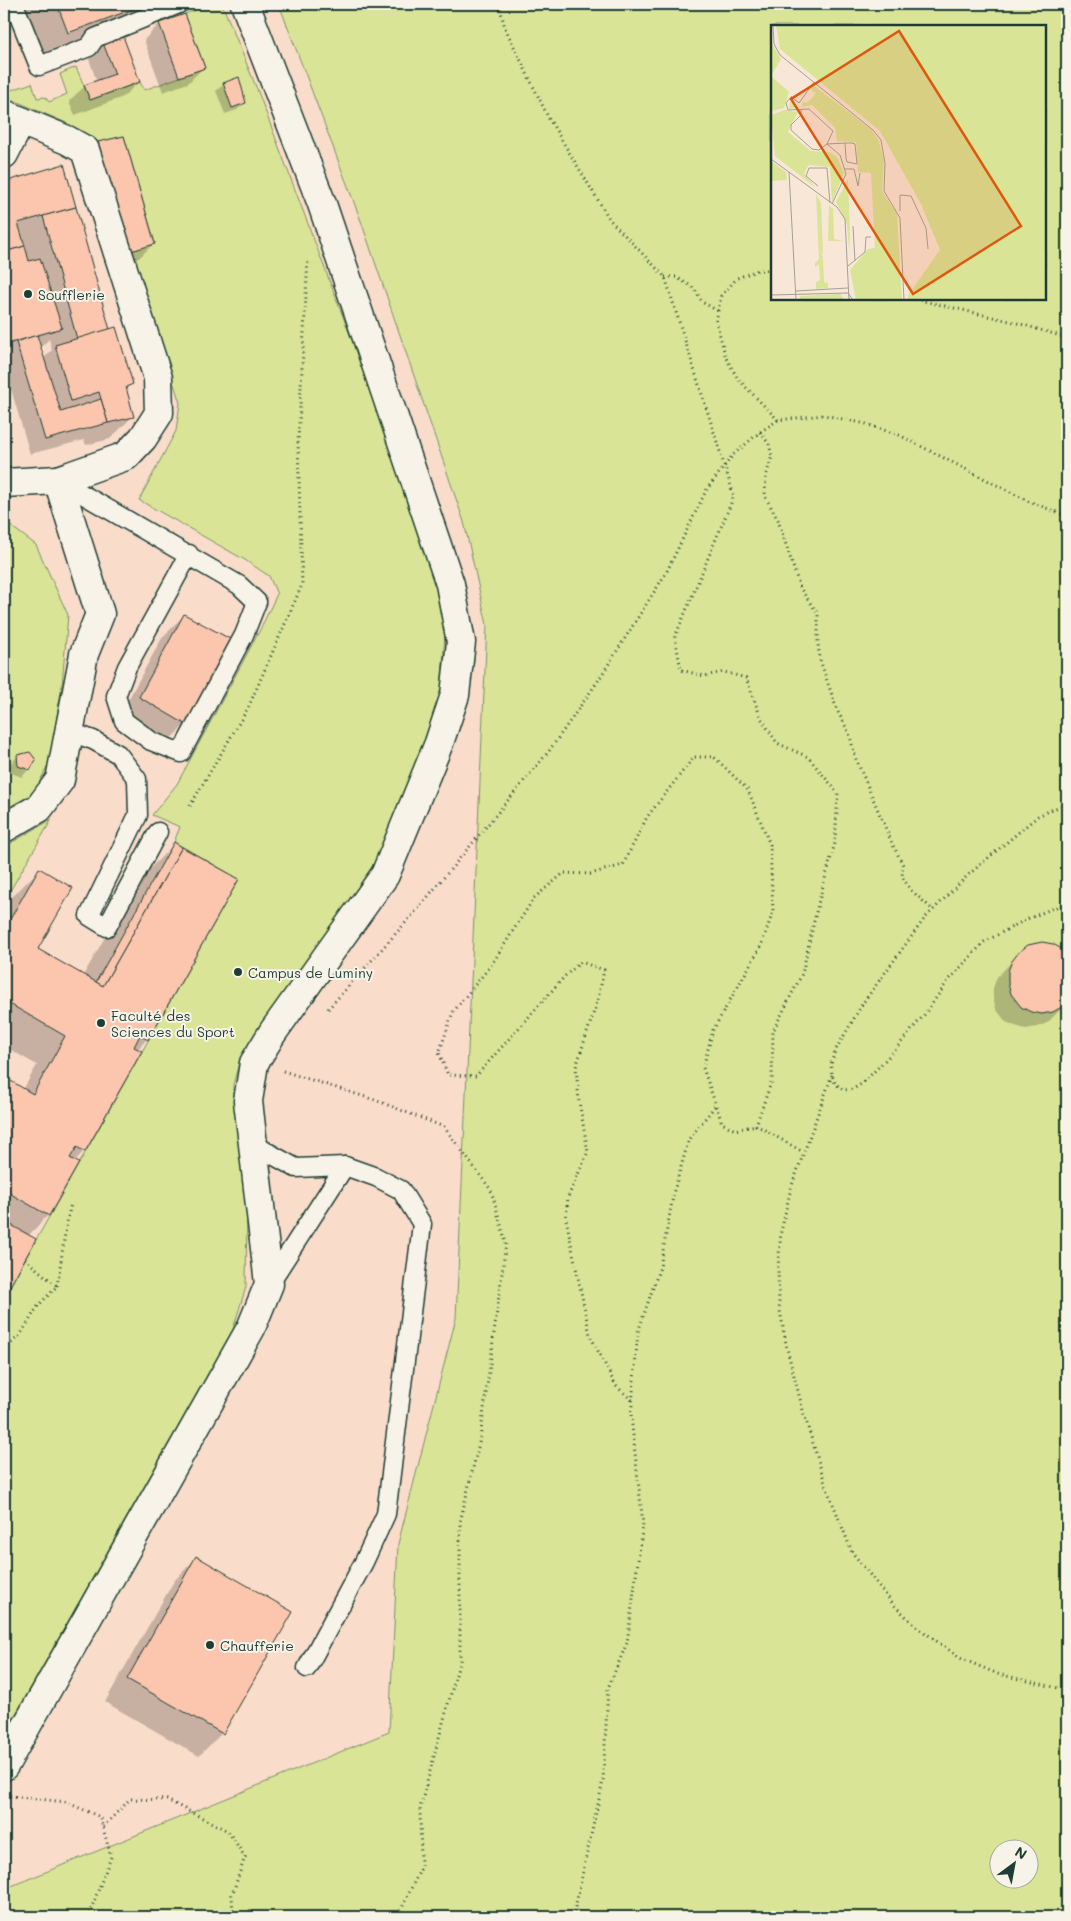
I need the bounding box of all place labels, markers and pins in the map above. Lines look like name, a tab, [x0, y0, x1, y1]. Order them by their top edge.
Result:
place label: Soufflerie	[38, 285, 105, 304]
marker: Soufflerie	[22, 288, 34, 300]
place label: Campus de Luminy	[248, 963, 373, 982]
marker: Campus de Luminy	[232, 966, 244, 978]
place label: Faculté des Sciences du Sport	[111, 1006, 235, 1041]
marker: Faculté des Sciences du Sport	[95, 1017, 107, 1029]
place label: Chaufferie	[220, 1636, 294, 1655]
marker: Chaufferie	[204, 1639, 216, 1651]

